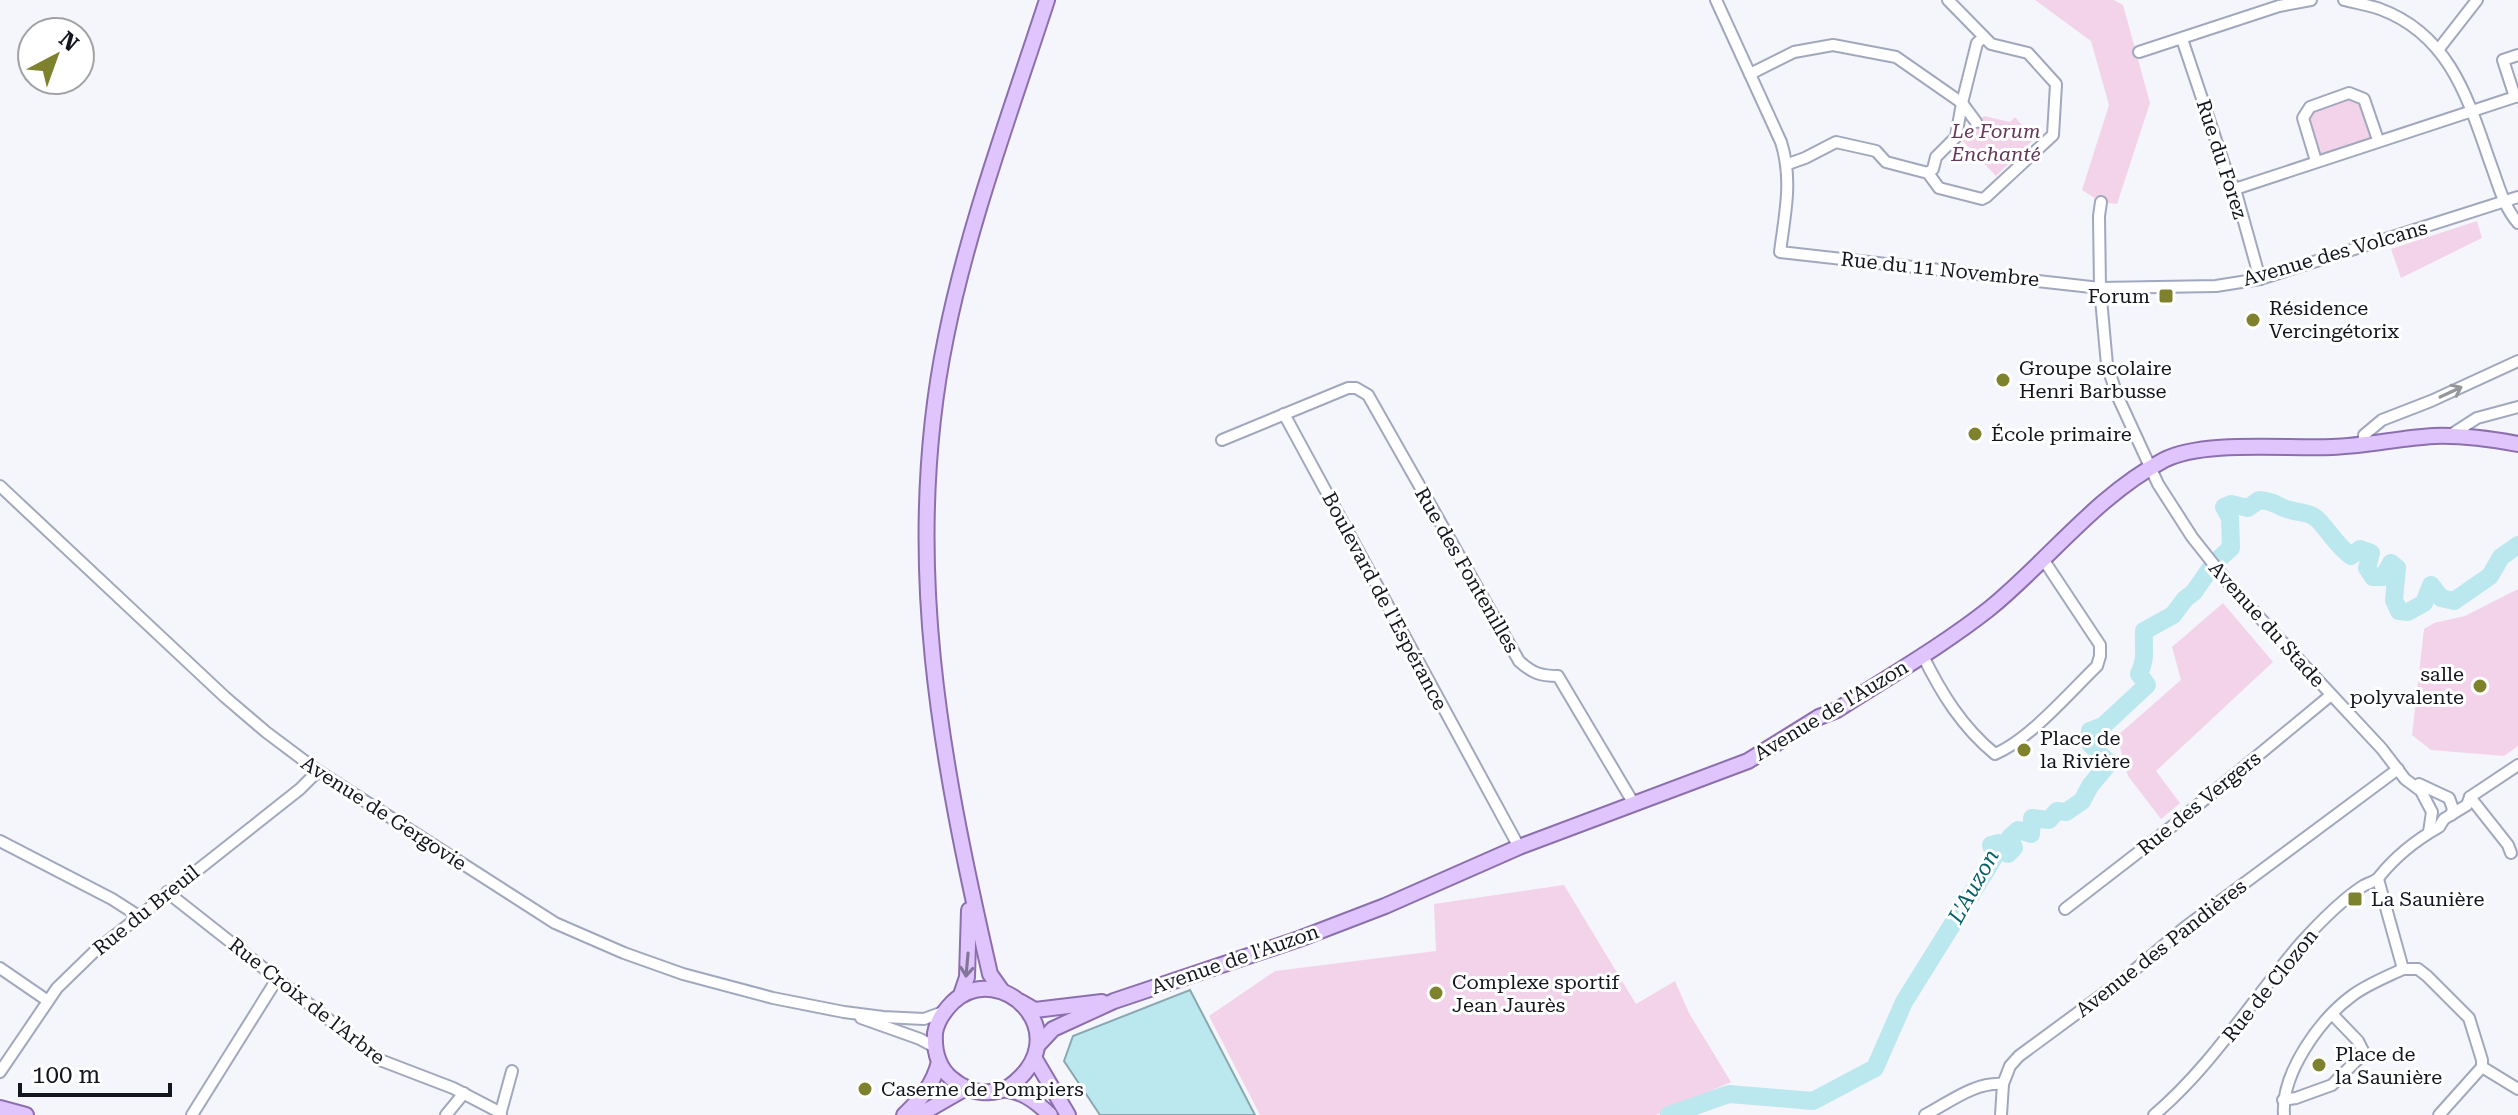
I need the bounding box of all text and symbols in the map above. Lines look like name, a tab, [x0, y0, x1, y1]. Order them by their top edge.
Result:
north arrow	[16, 16, 96, 96]
text: N	[54, 26, 83, 56]
street label: Rue du Forez	[2191, 96, 2253, 222]
park label: Le Forum Enchanté	[1950, 119, 2041, 166]
street label: Avenue des Volcans	[2240, 215, 2430, 291]
street label: Rue du 11 Novembre	[1840, 247, 2040, 291]
place label: Forum	[2088, 284, 2150, 308]
marker: Forum	[2157, 287, 2175, 305]
place label: Résidence Vercingétorix	[2269, 296, 2399, 343]
marker: Résidence Vercingétorix	[2244, 311, 2262, 329]
place label: Groupe scolaire Henri Barbusse	[2019, 356, 2172, 403]
marker: Groupe scolaire Henri Barbusse	[1994, 371, 2012, 389]
one-way arrow	[2438, 384, 2462, 399]
place label: École primaire	[1991, 422, 2132, 446]
marker: École primaire	[1966, 425, 1984, 443]
street label: Rue des Fontenilles	[1410, 483, 1524, 657]
street label: Boulevard de l'Espérance	[1317, 488, 1453, 714]
street label: Avenue du Stade	[2204, 556, 2330, 692]
street label: Avenue de l'Auzon	[1750, 654, 1912, 765]
place label: salle polyvalente	[2350, 662, 2464, 709]
marker: salle polyvalente	[2471, 677, 2489, 695]
place label: Place de la Rivière	[2040, 726, 2130, 773]
marker: Place de la Rivière	[2015, 741, 2033, 759]
street label: Rue des Vergers	[2132, 746, 2266, 860]
street label: Avenue de Gergovie	[297, 751, 471, 875]
water label: L'Auzon	[1942, 845, 2004, 928]
street label: Rue du Breuil	[88, 860, 204, 960]
street label: Avenue des Pandières	[2071, 874, 2251, 1022]
place label: La Saunière	[2371, 887, 2485, 911]
marker: La Saunière	[2346, 890, 2364, 908]
street label: Avenue de l'Auzon	[1148, 919, 1322, 999]
street label: Rue de Clozon	[2217, 924, 2323, 1046]
street label: Rue Croix de l'Arbre	[224, 933, 390, 1069]
one-way arrow	[959, 951, 974, 978]
place label: Complexe sportif Jean Jaurès	[1452, 970, 1620, 1017]
marker: Complexe sportif Jean Jaurès	[1427, 984, 1445, 1002]
place label: Place de la Saunière	[2335, 1042, 2442, 1089]
scale bar	[20, 1047, 170, 1097]
marker: Place de la Saunière	[2310, 1056, 2328, 1074]
text: 100 m	[32, 1061, 100, 1089]
place label: Caserne de Pompiers	[881, 1077, 1084, 1101]
marker: Caserne de Pompiers	[856, 1080, 874, 1098]

